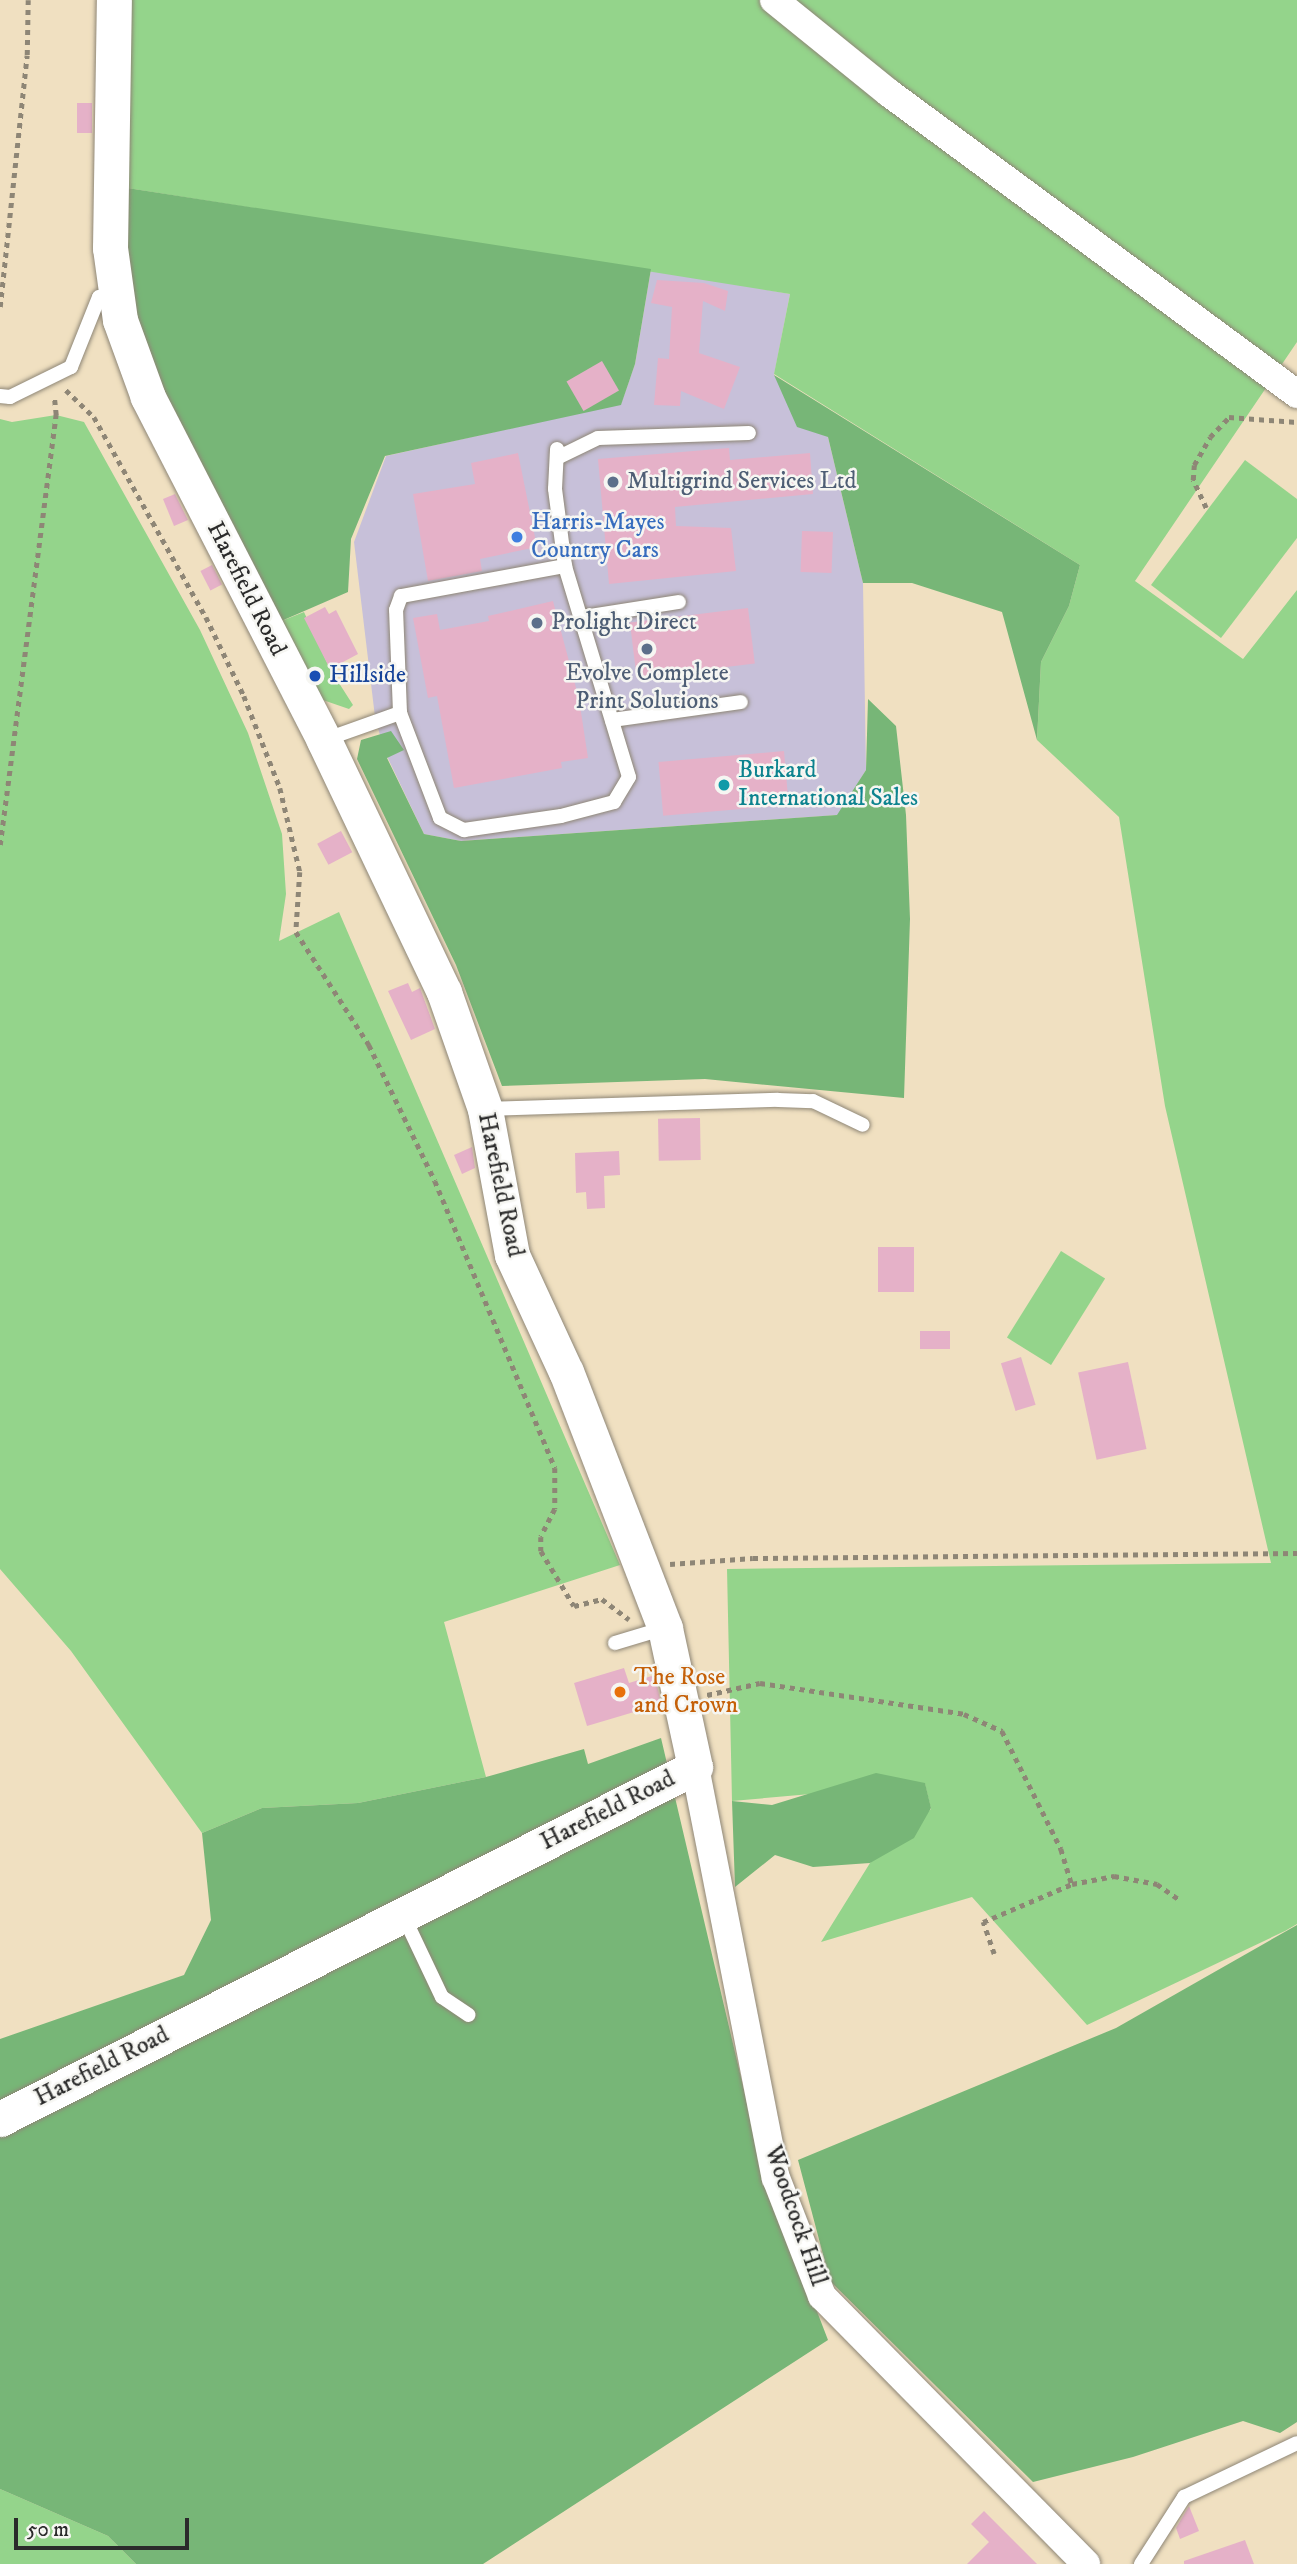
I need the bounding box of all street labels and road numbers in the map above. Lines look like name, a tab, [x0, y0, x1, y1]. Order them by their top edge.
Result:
street label: Harefield Road	[200, 517, 292, 661]
street label: Harefield Road	[471, 1110, 529, 1260]
street label: Harefield Road	[536, 1765, 680, 1857]
street label: Harefield Road	[30, 2021, 174, 2113]
street label: Woodcock Hill	[758, 2142, 832, 2290]

